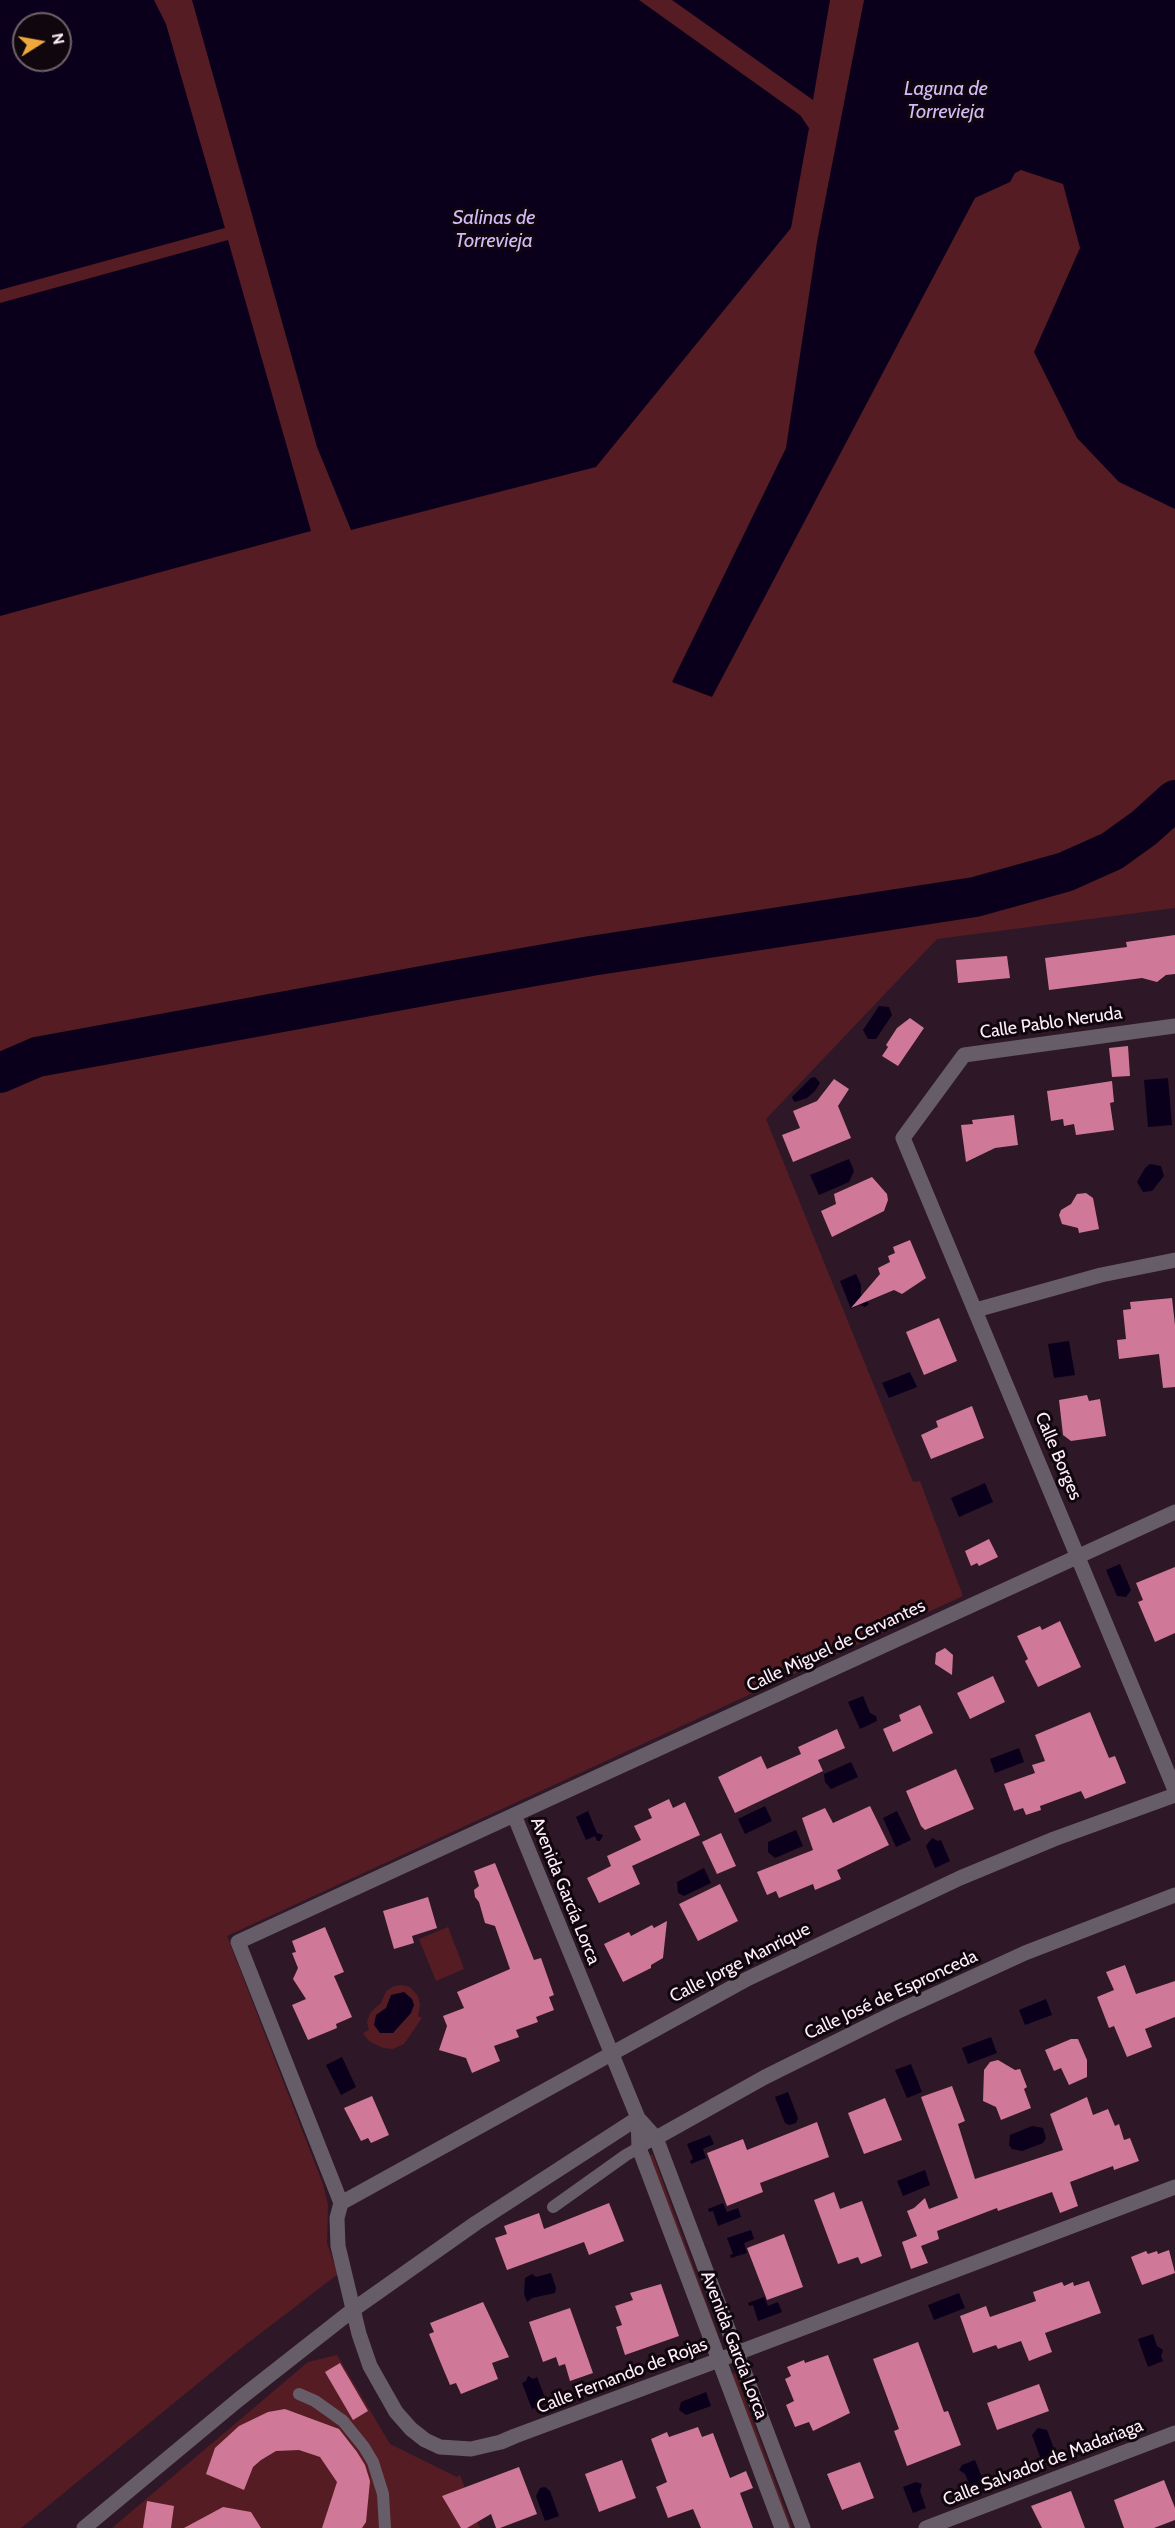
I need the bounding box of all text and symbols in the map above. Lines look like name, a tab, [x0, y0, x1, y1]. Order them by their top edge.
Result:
north arrow	[12, 12, 72, 72]
text: N	[48, 31, 69, 46]
water label: Laguna de Torrevieja	[904, 77, 988, 124]
water label: Salinas de Torrevieja	[453, 206, 535, 253]
street label: Calle Pablo Neruda	[978, 1002, 1124, 1044]
street label: Calle Borges	[1030, 1409, 1086, 1503]
street label: Calle Miguel de Cervantes	[743, 1595, 929, 1697]
street label: Avenida García Lorca	[526, 1814, 604, 1968]
street label: Calle Jorge Manrique	[666, 1918, 814, 2008]
street label: Calle José de Espronceda	[801, 1945, 981, 2045]
street label: Avenida García Lorca	[696, 2268, 772, 2422]
street label: Calle Fernando de Rojas	[534, 2333, 710, 2419]
street label: Calle Salvador de Madariaga	[940, 2415, 1146, 2511]

